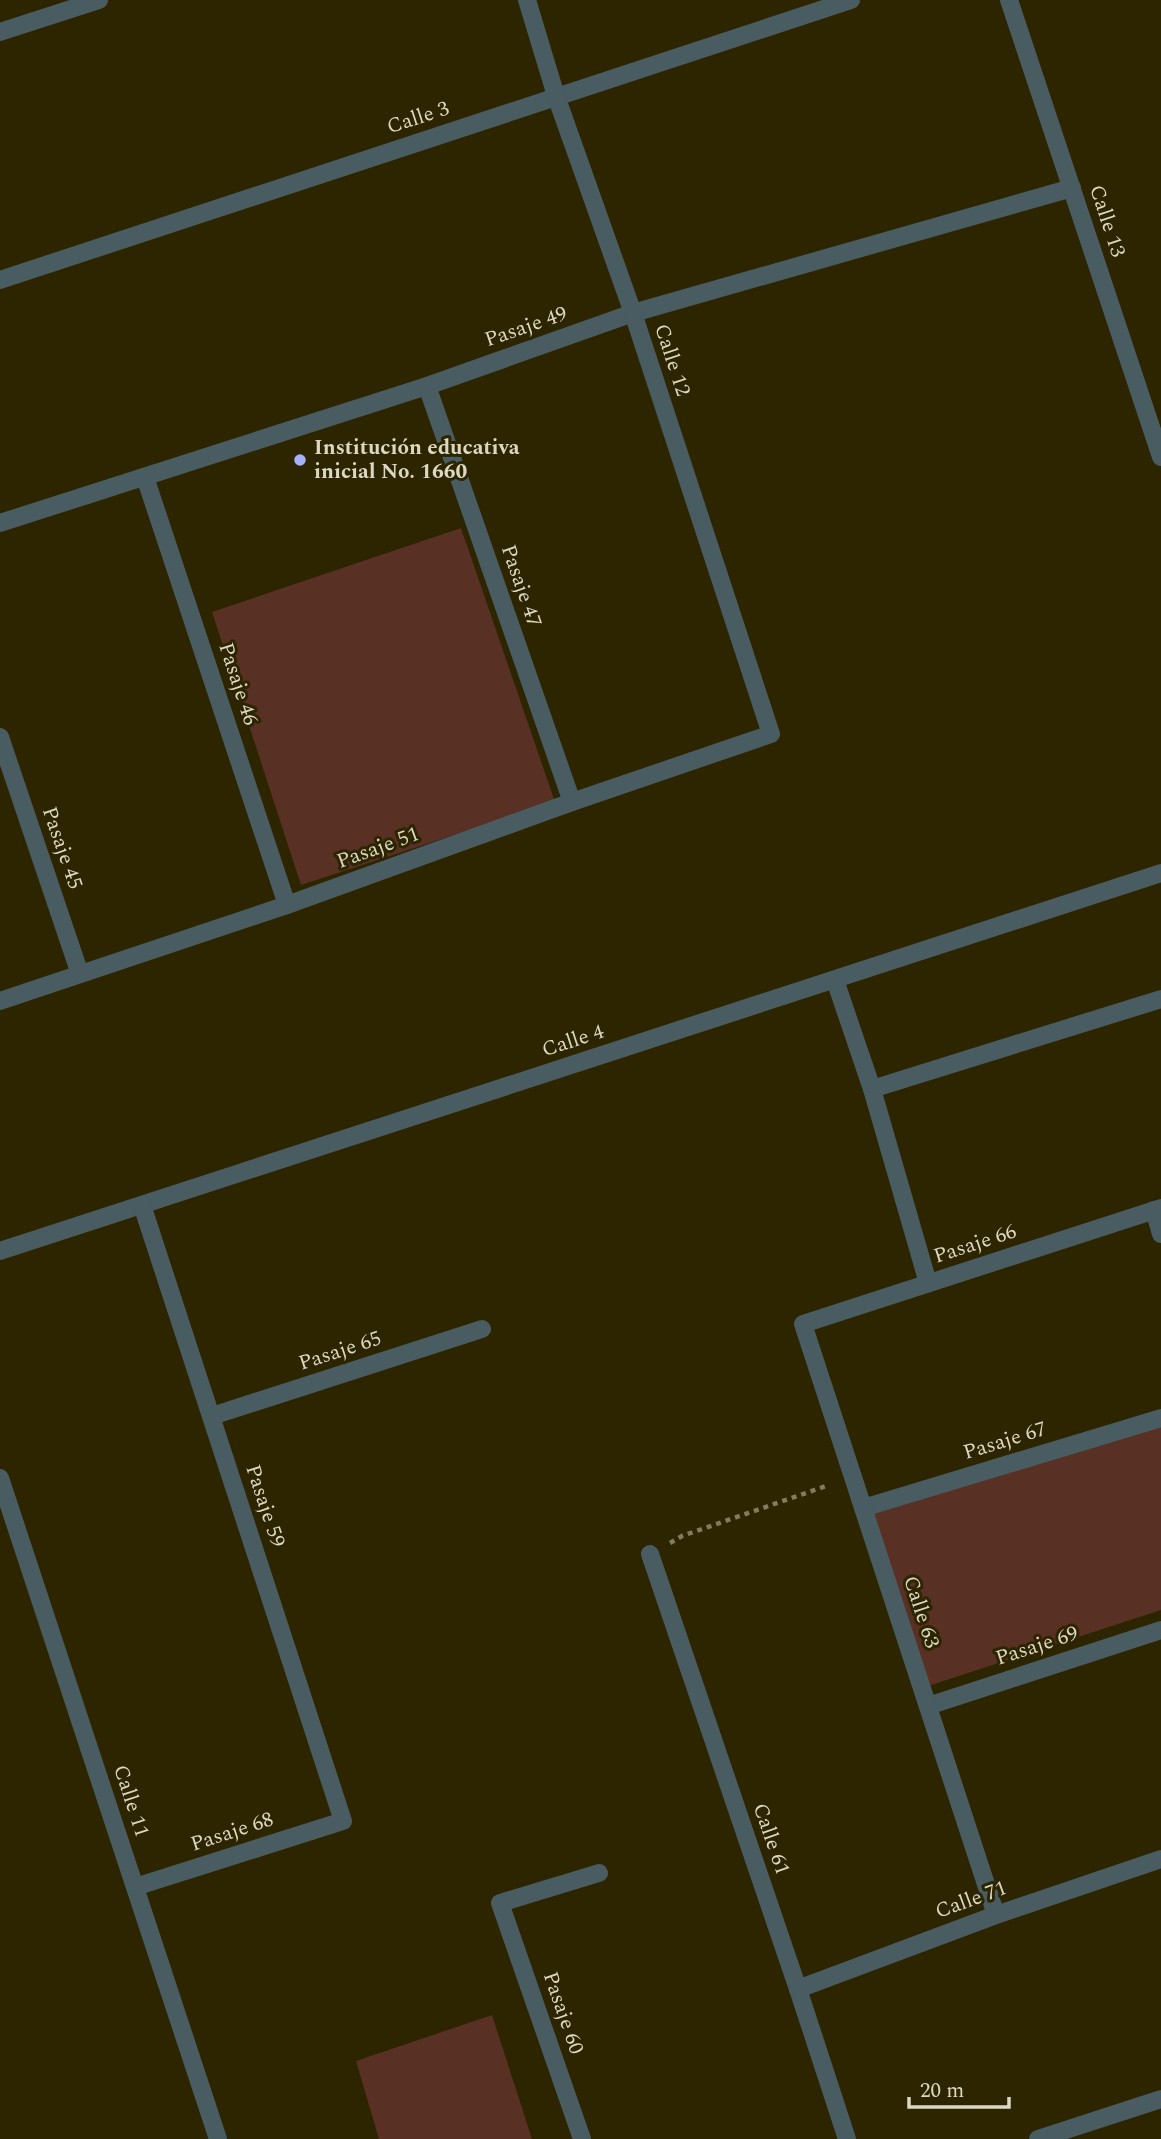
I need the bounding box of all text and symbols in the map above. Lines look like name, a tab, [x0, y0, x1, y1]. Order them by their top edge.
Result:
street label: Calle 3	[383, 93, 454, 143]
street label: Calle 13	[1080, 181, 1134, 262]
street label: Pasaje 49	[480, 298, 572, 356]
street label: Calle 12	[645, 320, 699, 400]
place label: Institución educativa inicial No. 1660	[314, 432, 520, 488]
marker: Institución educativa inicial No. 1660	[292, 452, 308, 468]
street label: Pasaje 47	[492, 540, 550, 632]
street label: Pasaje 46	[210, 638, 266, 730]
street label: Pasaje 45	[33, 802, 91, 894]
street label: Pasaje 51	[332, 818, 424, 878]
street label: Calle 4	[538, 1016, 609, 1066]
street label: Pasaje 66	[929, 1216, 1021, 1272]
street label: Pasaje 65	[294, 1323, 386, 1379]
street label: Pasaje 67	[959, 1413, 1051, 1469]
street label: Pasaje 59	[237, 1460, 293, 1552]
street label: Calle 63	[894, 1572, 948, 1653]
street label: Pasaje 69	[991, 1618, 1083, 1674]
street label: Calle 11	[104, 1761, 158, 1841]
street label: Calle 61	[744, 1799, 798, 1879]
street label: Pasaje 68	[186, 1804, 278, 1860]
street label: Calle 71	[931, 1872, 1011, 1928]
street label: Pasaje 60	[534, 1967, 592, 2059]
scale bar	[909, 2066, 1009, 2110]
text: 20 m	[920, 2075, 964, 2107]

